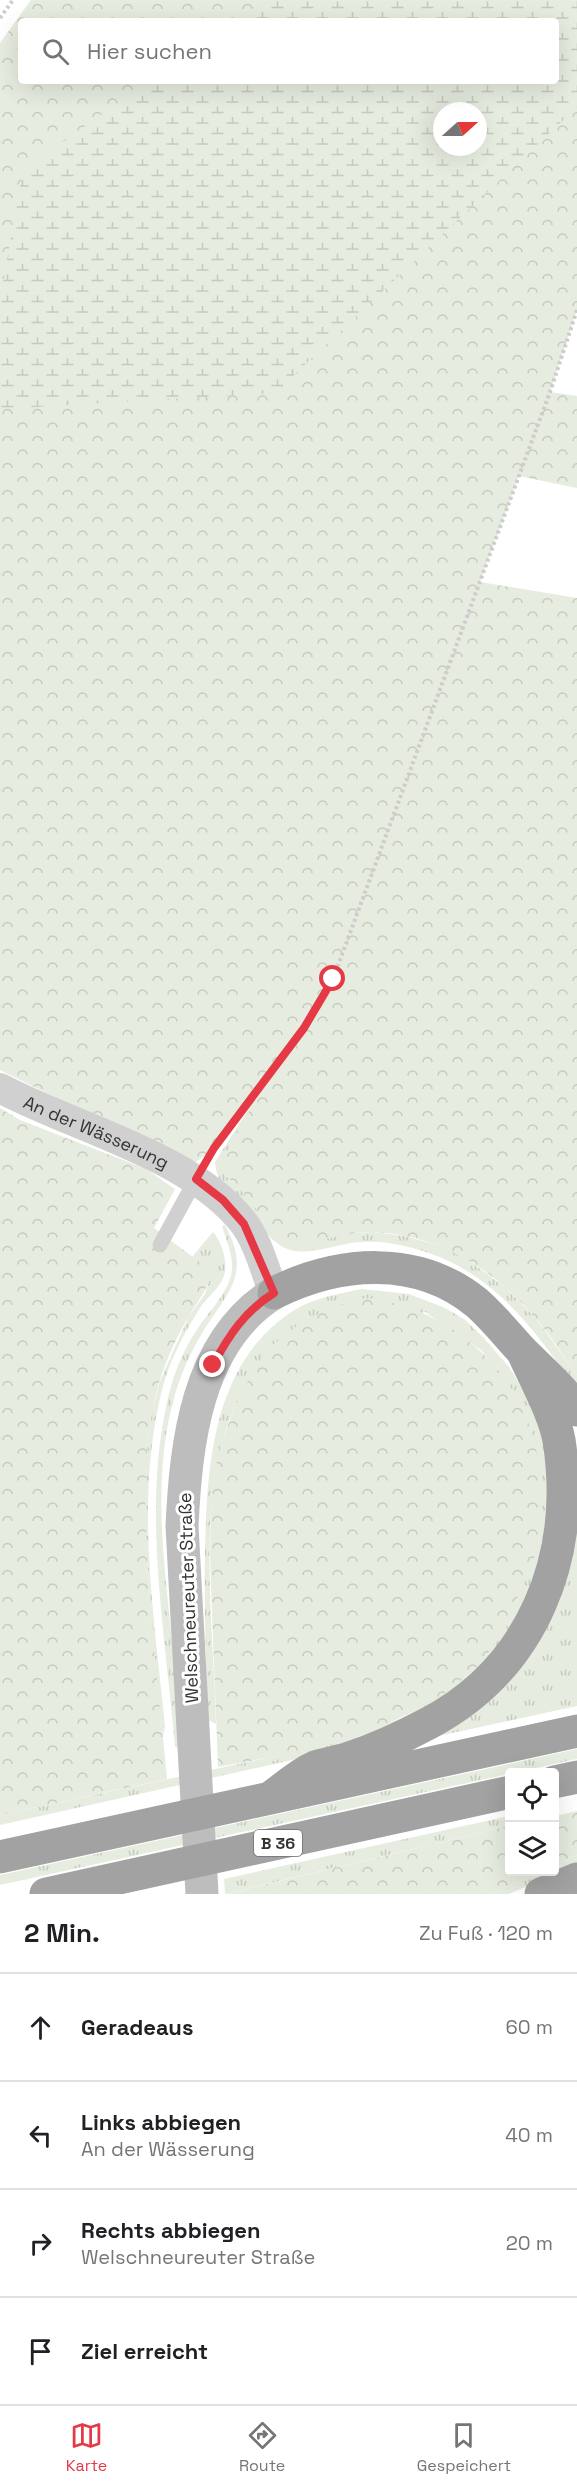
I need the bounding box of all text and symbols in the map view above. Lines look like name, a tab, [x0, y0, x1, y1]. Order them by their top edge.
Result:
search box	[18, 18, 559, 84]
icon: search	[39, 35, 72, 68]
text: Hier suchen	[87, 37, 212, 65]
north arrow	[433, 102, 487, 156]
route start	[319, 965, 345, 991]
street label: An der Wässerung	[20, 1090, 173, 1174]
route end	[199, 1351, 225, 1377]
street label: Welschneureuter Straße	[173, 1492, 203, 1704]
map controls	[505, 1768, 559, 1876]
button: locate	[505, 1768, 559, 1822]
button: layers	[505, 1822, 559, 1876]
road number: B 36	[254, 1830, 302, 1856]
text: 2 Min.	[24, 1916, 100, 1950]
text: Zu Fuß · 120 m	[419, 1920, 553, 1946]
icon: ahead	[24, 2011, 57, 2044]
text: Geradeaus	[81, 2013, 193, 2041]
text: 60 m	[506, 2014, 553, 2040]
text: Links abbiegen	[81, 2108, 241, 2136]
icon: left	[24, 2119, 57, 2152]
text: 40 m	[505, 2122, 553, 2148]
text: An der Wässerung	[81, 2136, 255, 2162]
text: Rechts abbiegen	[81, 2216, 261, 2244]
icon: right	[24, 2227, 57, 2260]
text: 20 m	[506, 2230, 553, 2256]
text: Welschneureuter Straße	[81, 2244, 315, 2270]
icon: arrive	[24, 2335, 57, 2368]
text: Ziel erreicht	[81, 2337, 208, 2365]
tab: Karte	[66, 2419, 107, 2476]
tab: Route	[239, 2419, 285, 2476]
tab: Gespeichert	[417, 2419, 511, 2476]

